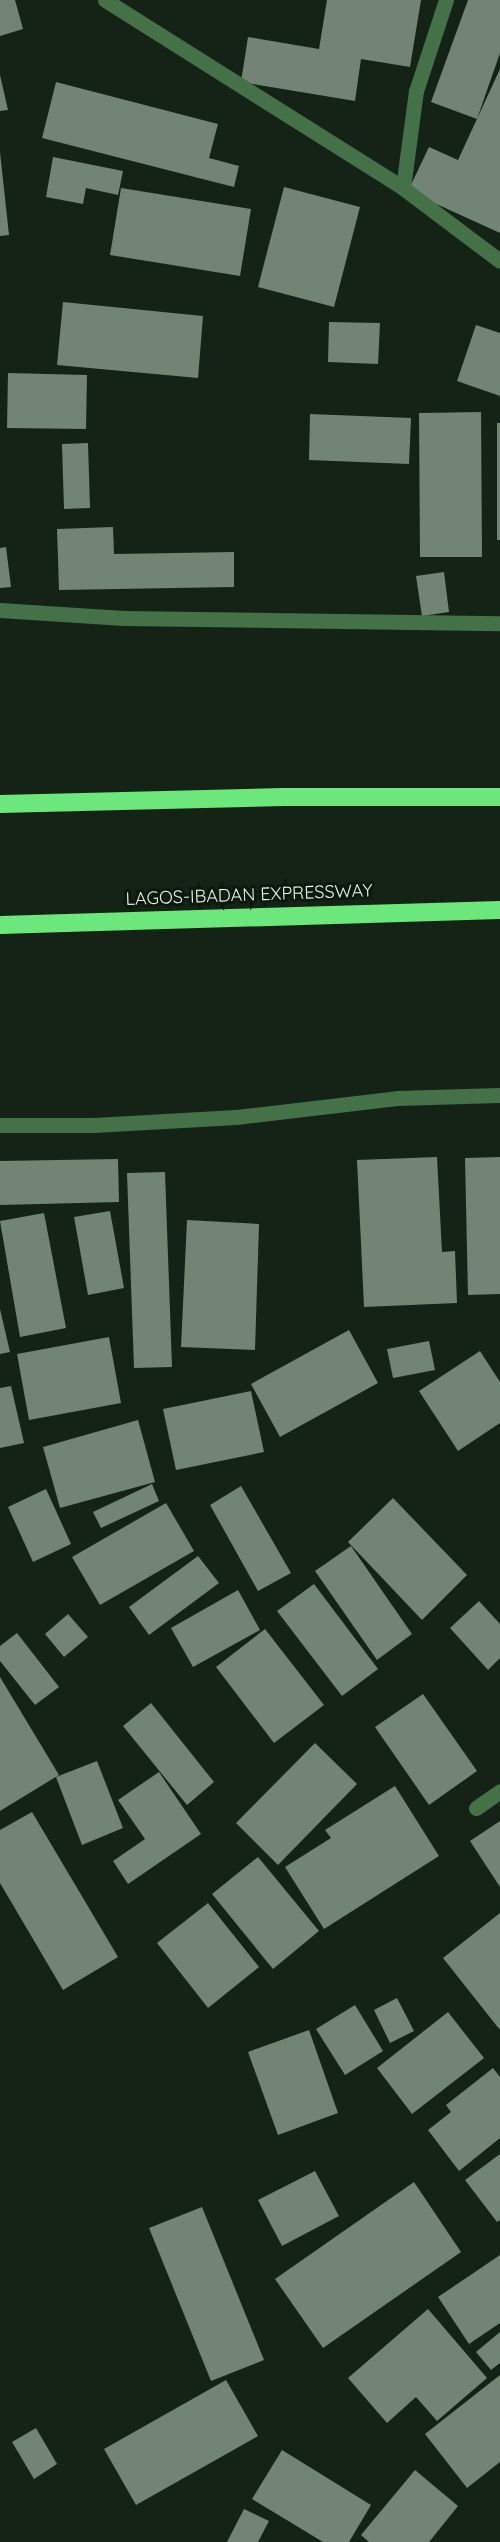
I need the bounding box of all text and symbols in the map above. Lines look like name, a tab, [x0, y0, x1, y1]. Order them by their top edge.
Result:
street label: LAGOS-IBADAN EXPRESSWAY	[125, 880, 373, 910]

